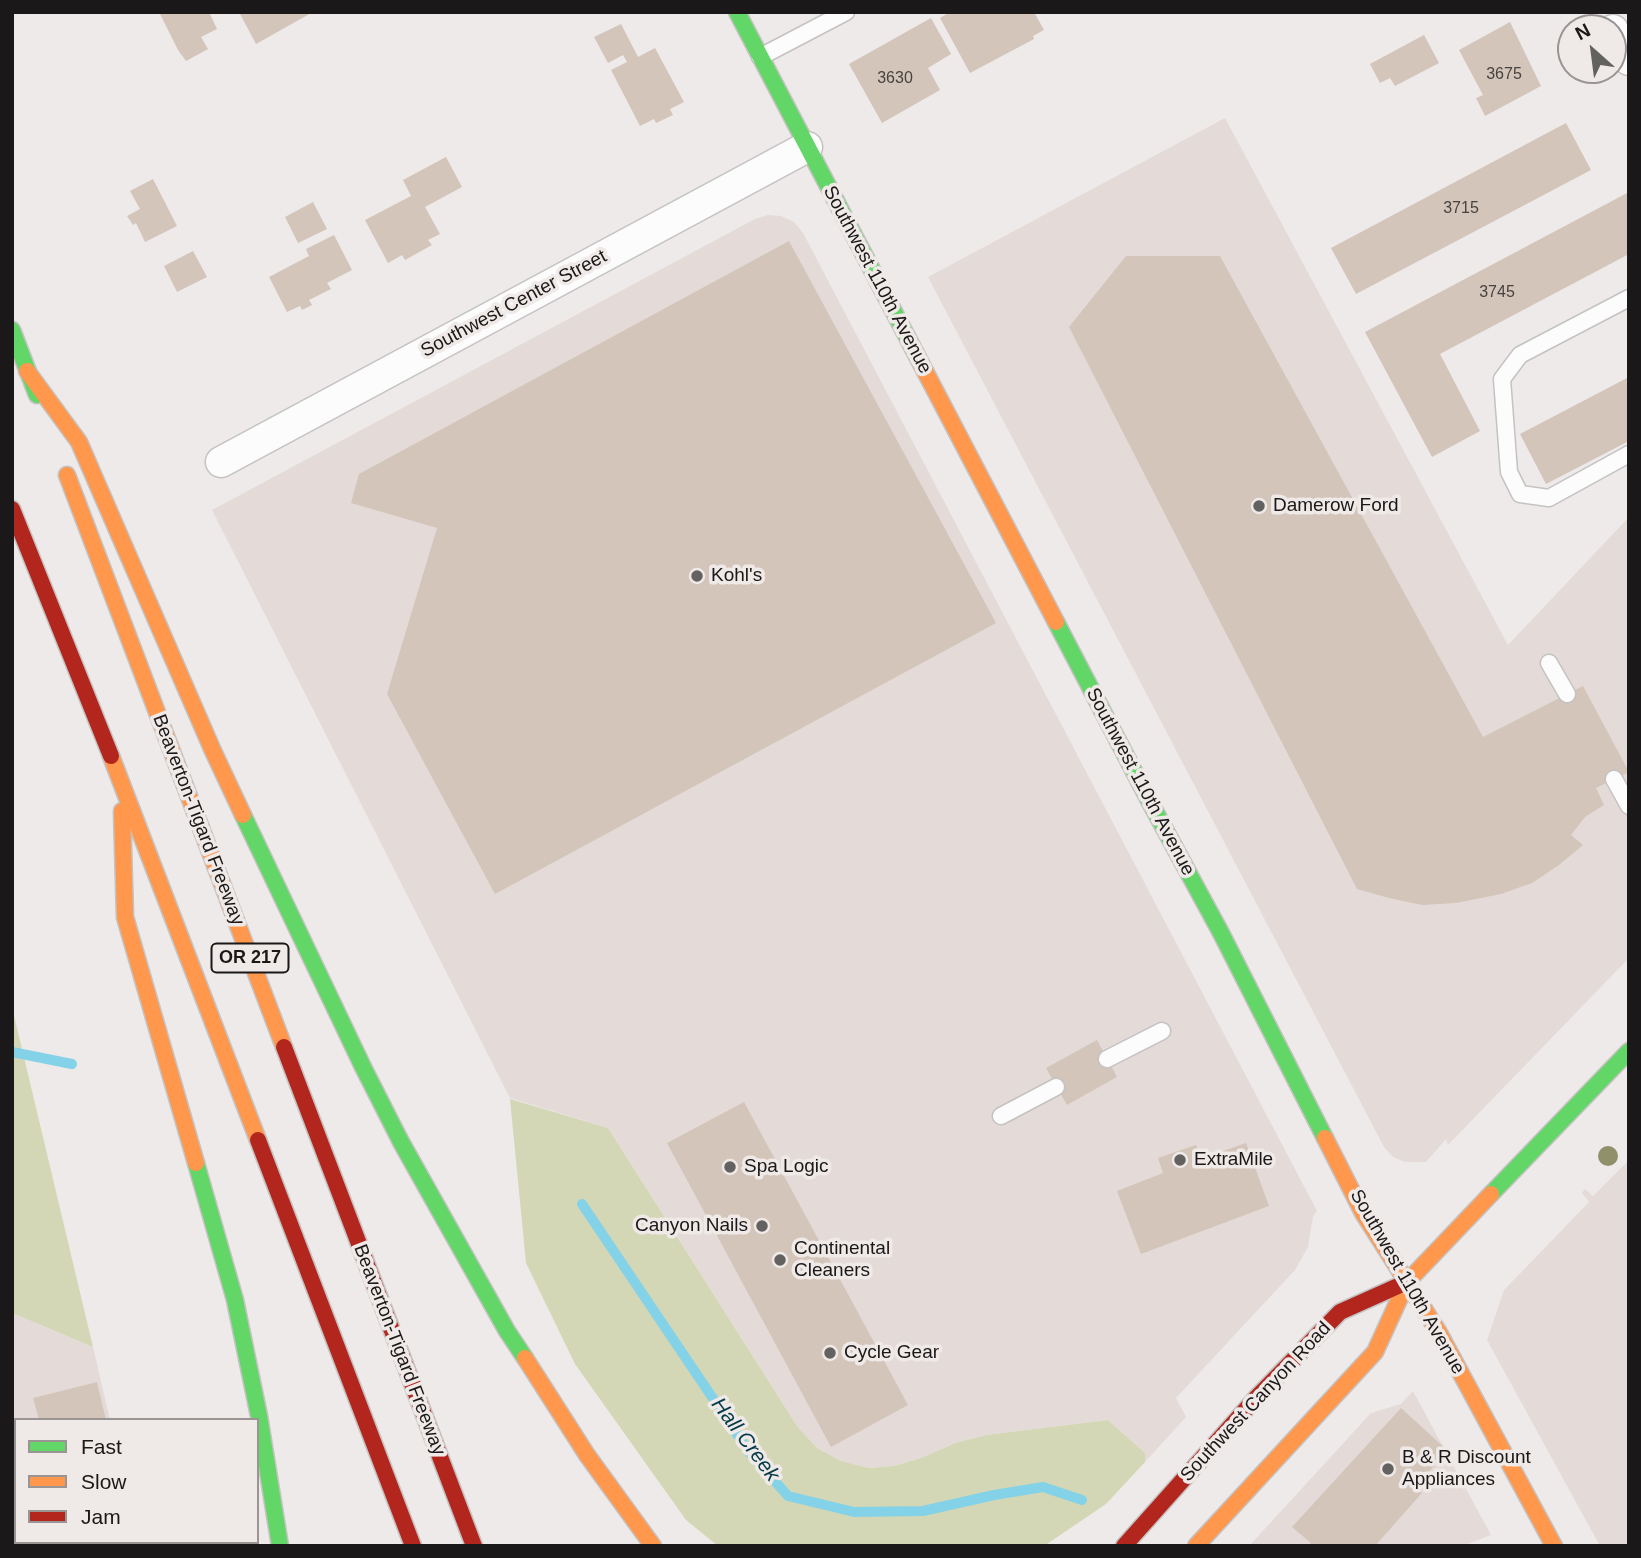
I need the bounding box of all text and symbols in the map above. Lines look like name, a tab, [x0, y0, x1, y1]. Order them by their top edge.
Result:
north arrow	[1557, 14, 1627, 84]
text: N	[1572, 19, 1594, 44]
house number: 3675	[1486, 65, 1522, 85]
house number: 3630	[877, 69, 913, 89]
street label: Southwest 110th Avenue	[818, 182, 936, 378]
house number: 3715	[1443, 199, 1479, 219]
street label: Southwest Center Street	[417, 245, 611, 363]
house number: 3745	[1479, 283, 1515, 303]
place label: Damerow Ford	[1273, 495, 1399, 517]
marker: Damerow Ford	[1251, 498, 1267, 514]
place label: Kohl's	[711, 565, 762, 587]
marker: Kohl's	[689, 568, 705, 584]
street label: Southwest 110th Avenue	[1081, 684, 1199, 880]
street label: Beaverton-Tigard Freeway	[147, 711, 249, 929]
road number: OR 217	[212, 944, 288, 973]
place label: ExtraMile	[1194, 1149, 1273, 1171]
marker: ExtraMile	[1172, 1152, 1188, 1168]
place label: Spa Logic	[744, 1156, 829, 1178]
marker: Spa Logic	[722, 1159, 738, 1175]
street label: Southwest 110th Avenue	[1345, 1186, 1469, 1378]
place label: Canyon Nails	[635, 1215, 748, 1237]
marker: Canyon Nails	[754, 1218, 770, 1234]
place label: Continental Cleaners	[794, 1238, 890, 1282]
street label: Beaverton-Tigard Freeway	[348, 1241, 450, 1459]
marker: Continental Cleaners	[772, 1252, 788, 1268]
street label: Southwest Canyon Road	[1176, 1317, 1336, 1487]
place label: Cycle Gear	[844, 1342, 939, 1364]
marker: Cycle Gear	[822, 1345, 838, 1361]
water label: Hall Creek	[705, 1393, 785, 1487]
legend	[14, 1418, 259, 1544]
text: Fast	[81, 1435, 122, 1458]
place label: B & R Discount Appliances	[1402, 1447, 1531, 1491]
marker: B & R Discount Appliances	[1380, 1461, 1396, 1477]
text: Slow	[81, 1470, 127, 1493]
text: Jam	[81, 1505, 121, 1528]

